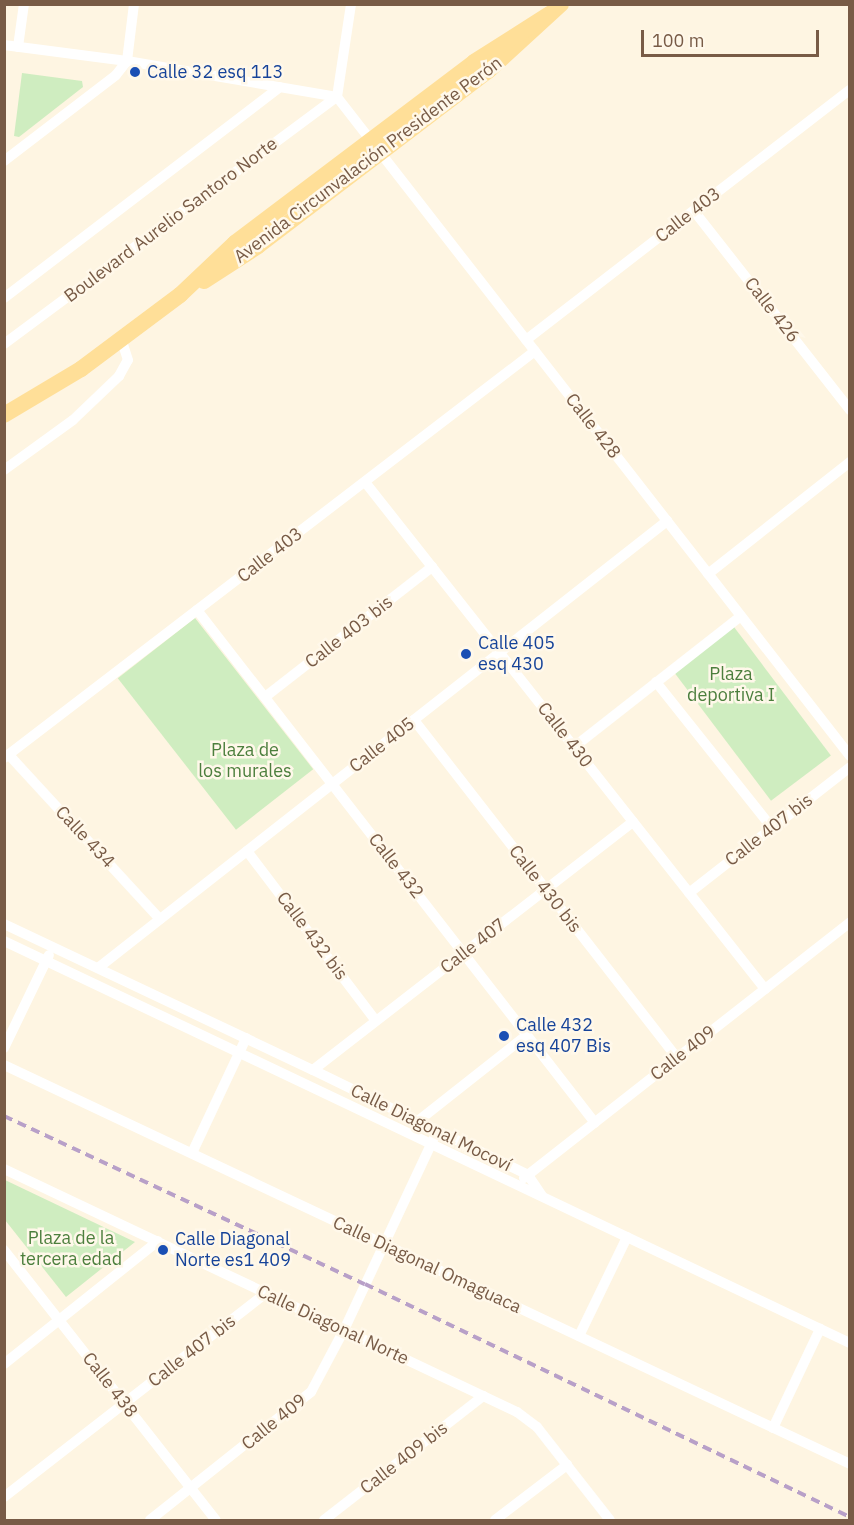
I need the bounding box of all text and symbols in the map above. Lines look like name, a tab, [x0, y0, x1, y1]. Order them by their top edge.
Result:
scale bar	[644, 18, 822, 56]
text: 100 m	[652, 29, 704, 52]
street label: Avenida Circunvalación Presidente Perón	[230, 52, 506, 268]
place label: Calle 32 esq 113	[147, 61, 283, 83]
marker: Calle 32 esq 113	[128, 65, 142, 79]
street label: Boulevard Aurelio Santoro Norte	[60, 133, 282, 307]
street label: Calle 403	[651, 183, 725, 247]
street label: Calle 426	[740, 273, 804, 347]
street label: Calle 428	[561, 389, 625, 463]
street label: Calle 403	[233, 523, 307, 587]
street label: Calle 403 bis	[301, 591, 397, 673]
place label: Calle 405 esq 430	[478, 633, 555, 676]
marker: Calle 405 esq 430	[459, 647, 473, 661]
park label: Plaza deportiva I	[687, 664, 775, 706]
street label: Calle 430	[533, 698, 597, 772]
street label: Calle 405	[345, 713, 419, 777]
park label: Plaza de los murales	[198, 740, 292, 783]
street label: Calle 407 bis	[721, 789, 817, 871]
street label: Calle 434	[51, 801, 119, 873]
street label: Calle 432	[364, 829, 428, 903]
street label: Calle 430 bis	[504, 841, 586, 937]
street label: Calle 432 bis	[272, 888, 352, 984]
street label: Calle 407	[436, 914, 510, 978]
place label: Calle 432 esq 407 Bis	[516, 1015, 611, 1058]
street label: Calle 409	[646, 1021, 720, 1085]
marker: Calle 432 esq 407 Bis	[497, 1029, 511, 1043]
street label: Calle Diagonal Mocoví	[347, 1080, 515, 1176]
street label: Calle Diagonal Omaguaca	[329, 1212, 525, 1318]
park label: Plaza de la tercera edad	[20, 1228, 122, 1270]
place label: Calle Diagonal Norte es1 409	[175, 1229, 291, 1272]
marker: Calle Diagonal Norte es1 409	[156, 1243, 170, 1257]
street label: Calle Diagonal Norte	[254, 1280, 412, 1370]
street label: Calle 407 bis	[144, 1310, 240, 1392]
street label: Calle 438	[78, 1348, 142, 1422]
street label: Calle 409	[237, 1389, 311, 1455]
street label: Calle 409 bis	[356, 1417, 452, 1499]

